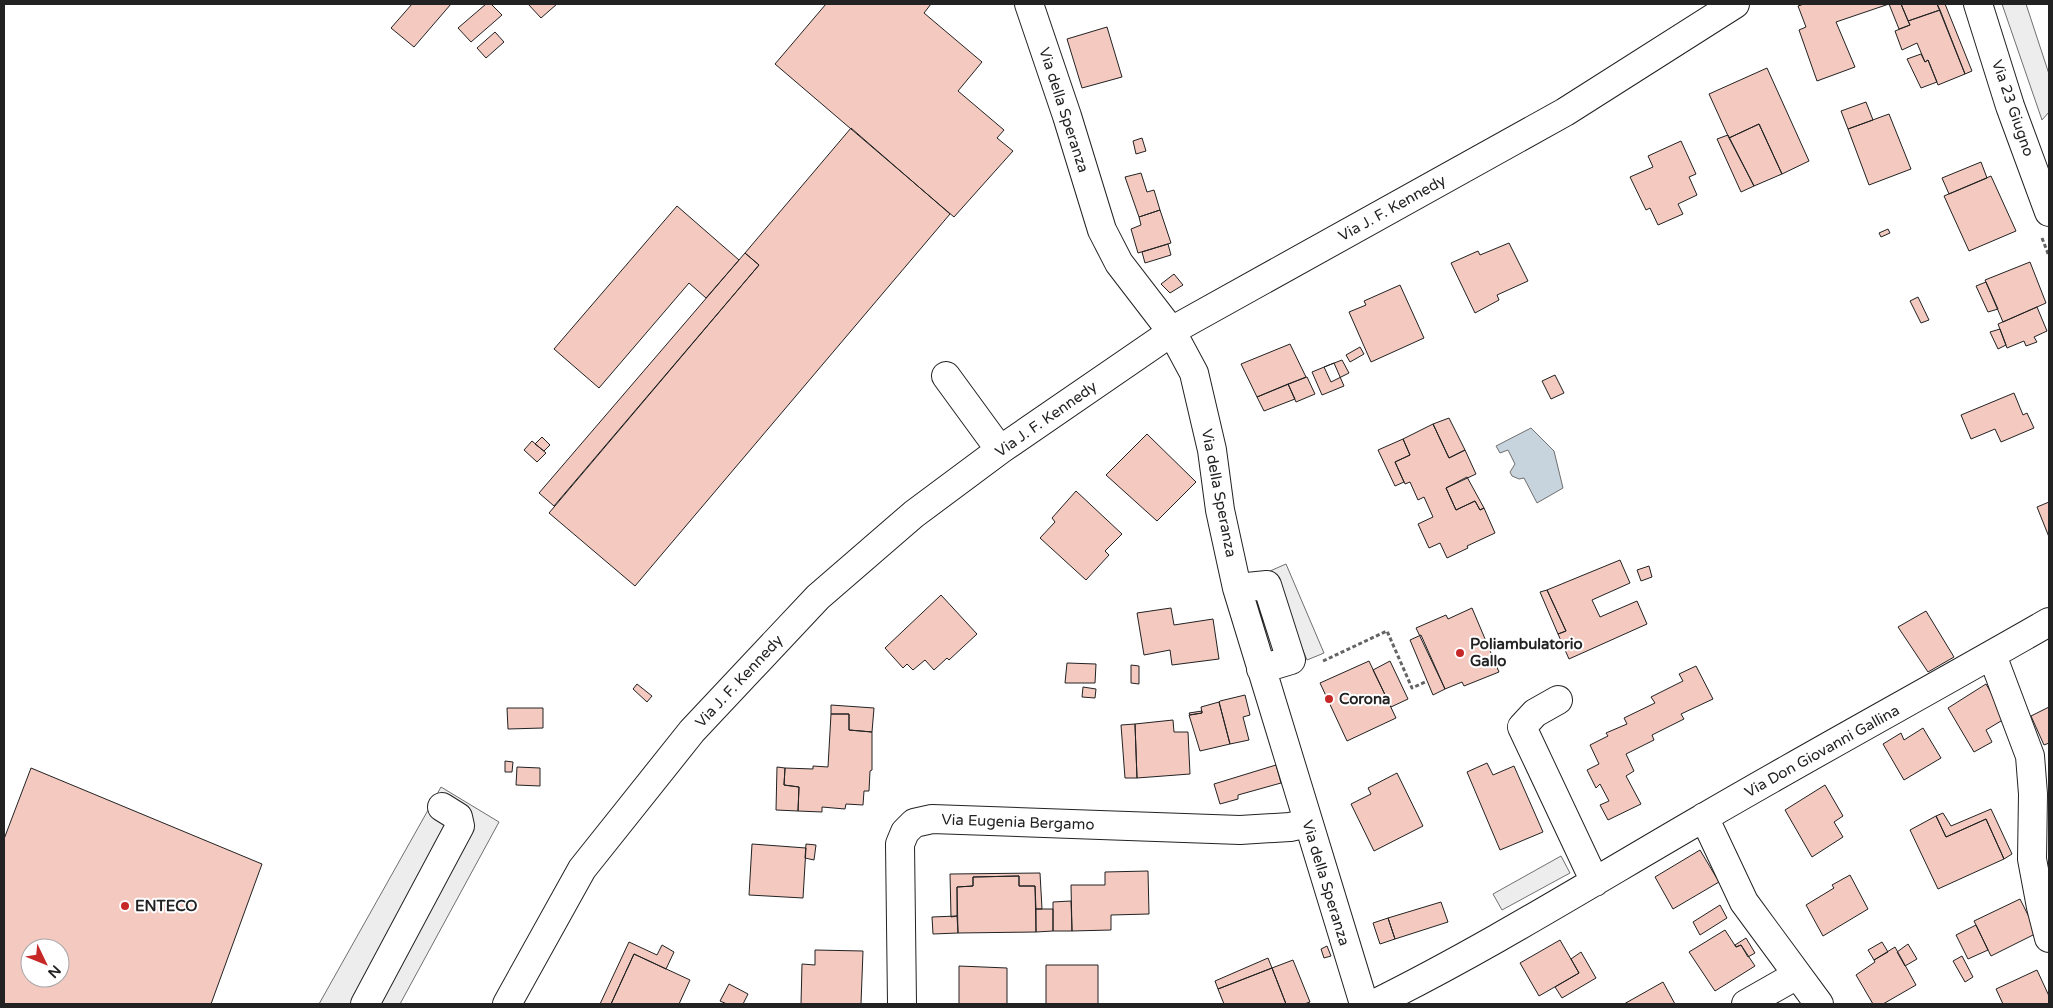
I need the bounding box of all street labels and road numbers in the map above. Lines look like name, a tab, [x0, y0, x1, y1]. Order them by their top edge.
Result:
street label: Via della Speranza	[1035, 45, 1093, 175]
street label: Via 23 Giugno	[1988, 57, 2038, 159]
street label: Via J. F. Kennedy	[1335, 171, 1449, 245]
street label: Via J. F. Kennedy	[992, 377, 1100, 461]
street label: Via della Speranza	[1198, 427, 1240, 559]
street label: Via J. F. Kennedy	[692, 631, 786, 731]
street label: Via Don Giovanni Gallina	[1741, 701, 1903, 801]
street label: Via Eugenia Bergamo	[941, 810, 1095, 834]
street label: Via della Speranza	[1298, 818, 1354, 948]

